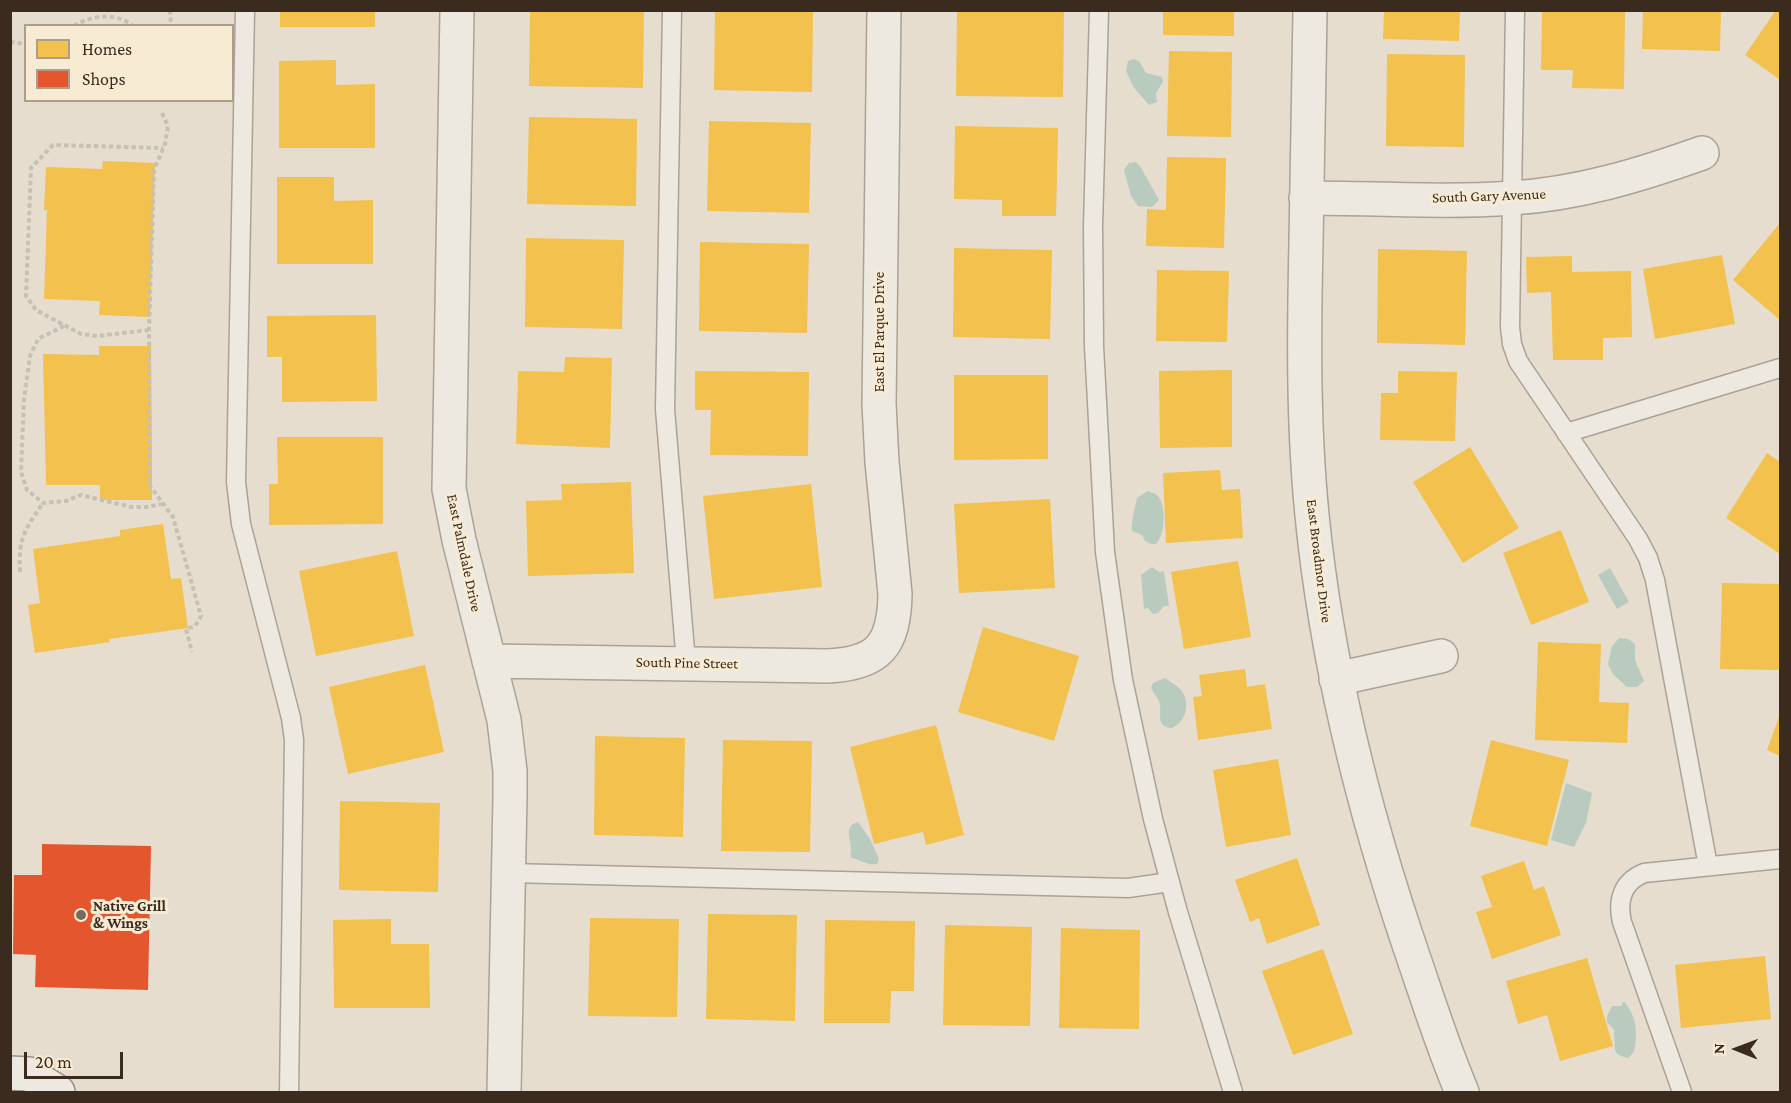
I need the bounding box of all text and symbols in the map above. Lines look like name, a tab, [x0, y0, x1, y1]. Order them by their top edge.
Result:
legend	[24, 24, 234, 102]
text: Homes	[82, 39, 132, 59]
text: Shops	[82, 69, 126, 89]
street label: South Gary Avenue	[1432, 185, 1546, 207]
street label: East El Parque Drive	[870, 272, 888, 392]
street label: East Palmdale Drive	[443, 493, 485, 613]
street label: East Broadmor Drive	[1302, 498, 1336, 624]
street label: South Pine Street	[636, 653, 738, 673]
place label: Native Grill & Wings	[93, 897, 166, 932]
marker: Native Grill & Wings	[74, 908, 88, 922]
north arrow	[1707, 1019, 1767, 1079]
scale bar	[27, 1040, 126, 1078]
text: N	[1710, 1043, 1727, 1054]
text: 20 m	[35, 1052, 72, 1072]

